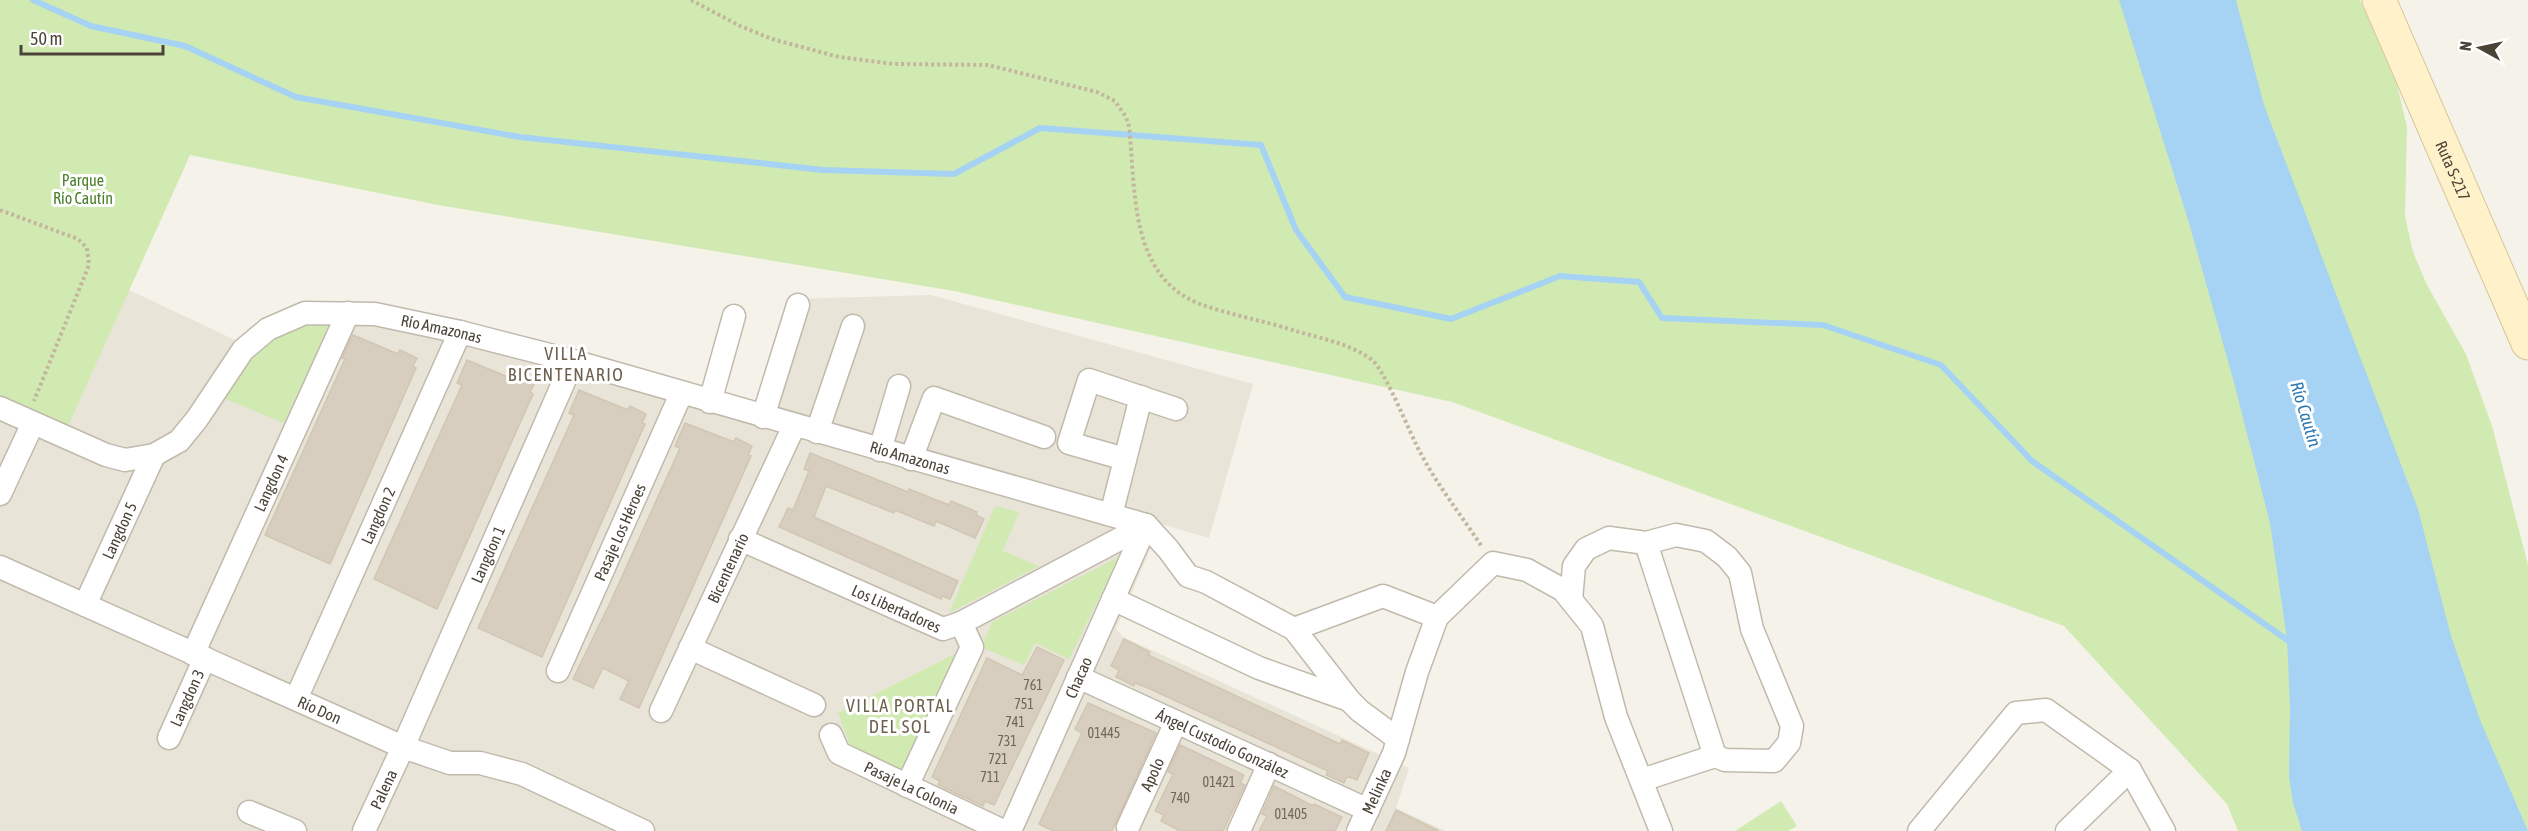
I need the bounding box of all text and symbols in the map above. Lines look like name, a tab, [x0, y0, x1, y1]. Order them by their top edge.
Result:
scale bar	[21, 18, 164, 56]
north arrow	[2450, 18, 2510, 78]
text: 50 m	[30, 28, 62, 49]
text: N	[2456, 40, 2475, 52]
street label: Ruta S-217	[2432, 138, 2474, 203]
park label: Parque Río Cautín	[53, 171, 113, 207]
street label: Río Amazonas	[399, 311, 484, 346]
district label: VILLA BICENTENARIO	[508, 343, 624, 385]
water label: Río Cautín	[2286, 379, 2326, 449]
street label: Río Amazonas	[868, 437, 952, 477]
street label: Langdon 4	[250, 452, 292, 514]
street label: Pasaje Los Héroes	[590, 480, 649, 584]
street label: Langdon 2	[357, 484, 399, 547]
street label: Langdon 5	[98, 499, 140, 562]
street label: Langdon 1	[467, 523, 508, 586]
street label: Bicentenario	[704, 530, 752, 606]
street label: Los Libertadores	[849, 581, 944, 636]
street label: Chacao	[1061, 654, 1095, 701]
street label: Langdon 3	[166, 667, 208, 729]
house number: 761	[1023, 677, 1043, 693]
street label: Río Don	[295, 692, 344, 727]
district label: VILLA PORTAL DEL SOL	[846, 695, 954, 737]
house number: 751	[1014, 696, 1034, 712]
street label: Ángel Custodio González	[1154, 705, 1292, 781]
house number: 741	[1005, 714, 1025, 730]
house number: 01445	[1088, 725, 1120, 741]
house number: 731	[997, 733, 1017, 749]
house number: 721	[988, 751, 1008, 767]
street label: Apolo	[1137, 755, 1167, 794]
street label: Pasaje La Colonia	[861, 757, 962, 818]
street label: Melinka	[1358, 765, 1395, 817]
street label: Palena	[366, 767, 400, 812]
house number: 711	[980, 769, 1000, 785]
house number: 01421	[1203, 774, 1235, 790]
house number: 740	[1170, 790, 1190, 806]
house number: 01405	[1275, 806, 1307, 822]

